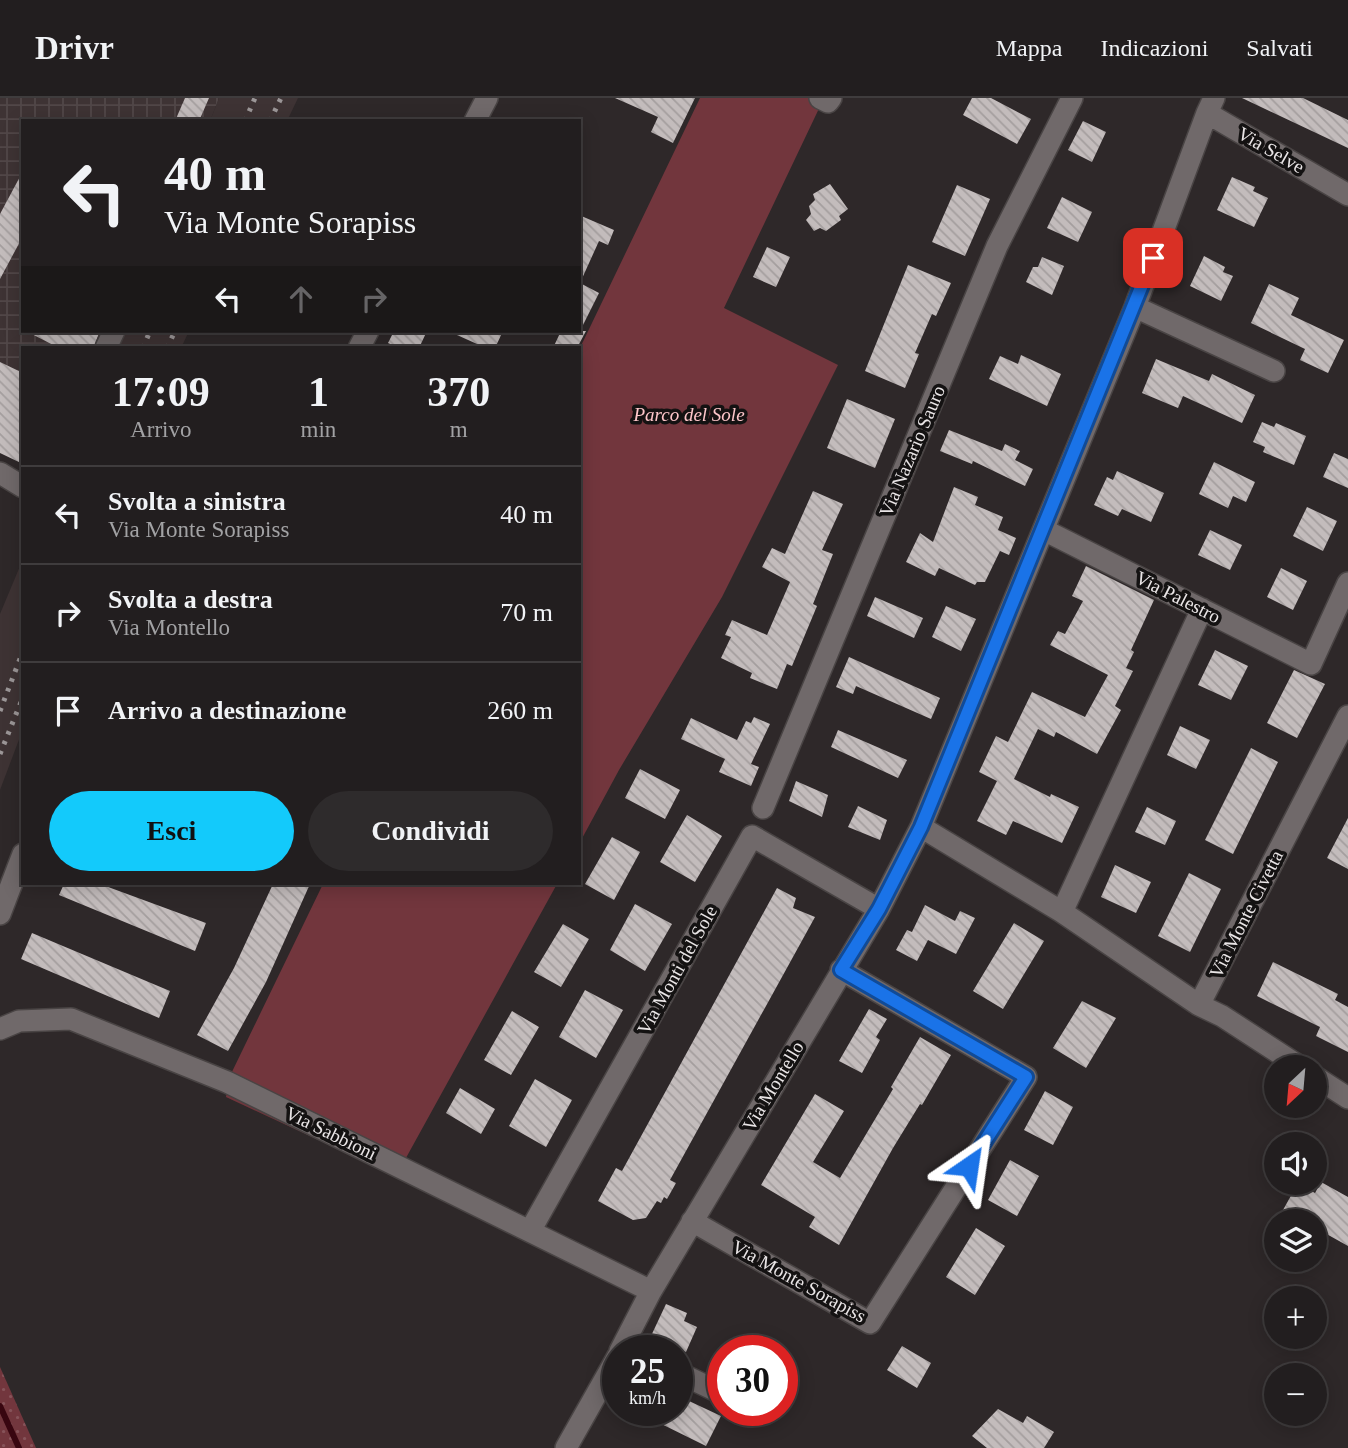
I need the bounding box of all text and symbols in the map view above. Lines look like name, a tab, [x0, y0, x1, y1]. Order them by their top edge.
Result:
text: Drivr	[35, 30, 114, 66]
text: Mappa	[996, 35, 1062, 61]
text: Indicazioni	[1100, 35, 1208, 61]
text: Salvati	[1246, 35, 1313, 61]
street label: Via Selve	[1234, 123, 1308, 177]
text: 40 m	[164, 146, 266, 201]
icon: left	[49, 147, 140, 238]
text: Via Monte Sorapiss	[164, 204, 416, 240]
pin	[1123, 228, 1183, 288]
icon: arrive	[1134, 239, 1172, 277]
icon: left	[209, 280, 247, 318]
icon: ahead	[282, 280, 320, 318]
icon: right	[355, 280, 393, 318]
text: 17:09	[112, 369, 210, 415]
text: 1	[308, 369, 329, 415]
text: 370	[427, 369, 490, 415]
street label: Via Nazario Sauro	[875, 382, 949, 520]
park label: Parco del Sole	[632, 404, 745, 425]
text: Arrivo	[130, 417, 191, 442]
text: min	[301, 417, 336, 442]
text: m	[450, 417, 468, 442]
text: Svolta a sinistra	[108, 487, 286, 516]
icon: left	[49, 496, 87, 534]
text: 40 m	[500, 500, 553, 529]
text: Via Monte Sorapiss	[108, 517, 289, 542]
street label: Via Palestro	[1132, 567, 1224, 627]
text: Svolta a destra	[108, 585, 273, 614]
icon: right	[49, 594, 87, 632]
text: 70 m	[500, 598, 553, 627]
text: Via Montello	[108, 615, 230, 640]
icon: arrive	[49, 692, 87, 730]
text: Arrivo a destinazione	[108, 696, 346, 725]
text: 260 m	[487, 696, 553, 725]
button: Esci	[49, 791, 294, 871]
button: Condividi	[308, 791, 553, 871]
street label: Via Monte Civetta	[1205, 846, 1287, 981]
street label: Via Monti del Sole	[633, 902, 721, 1038]
street label: Via Montello	[738, 1037, 808, 1135]
north arrow	[1264, 1055, 1326, 1118]
map controls	[1264, 1055, 1327, 1426]
street label: Via Sabbioni	[282, 1102, 380, 1164]
position arrow	[932, 1129, 1006, 1203]
button: sound	[1264, 1132, 1327, 1195]
button: layers	[1264, 1209, 1327, 1272]
street label: Via Monte Sorapiss	[728, 1236, 870, 1326]
button: +	[1264, 1286, 1327, 1349]
speed limit sign: 30	[707, 1335, 798, 1426]
text: 25	[630, 1352, 665, 1391]
button: −	[1264, 1363, 1327, 1426]
text: km/h	[629, 1388, 666, 1408]

